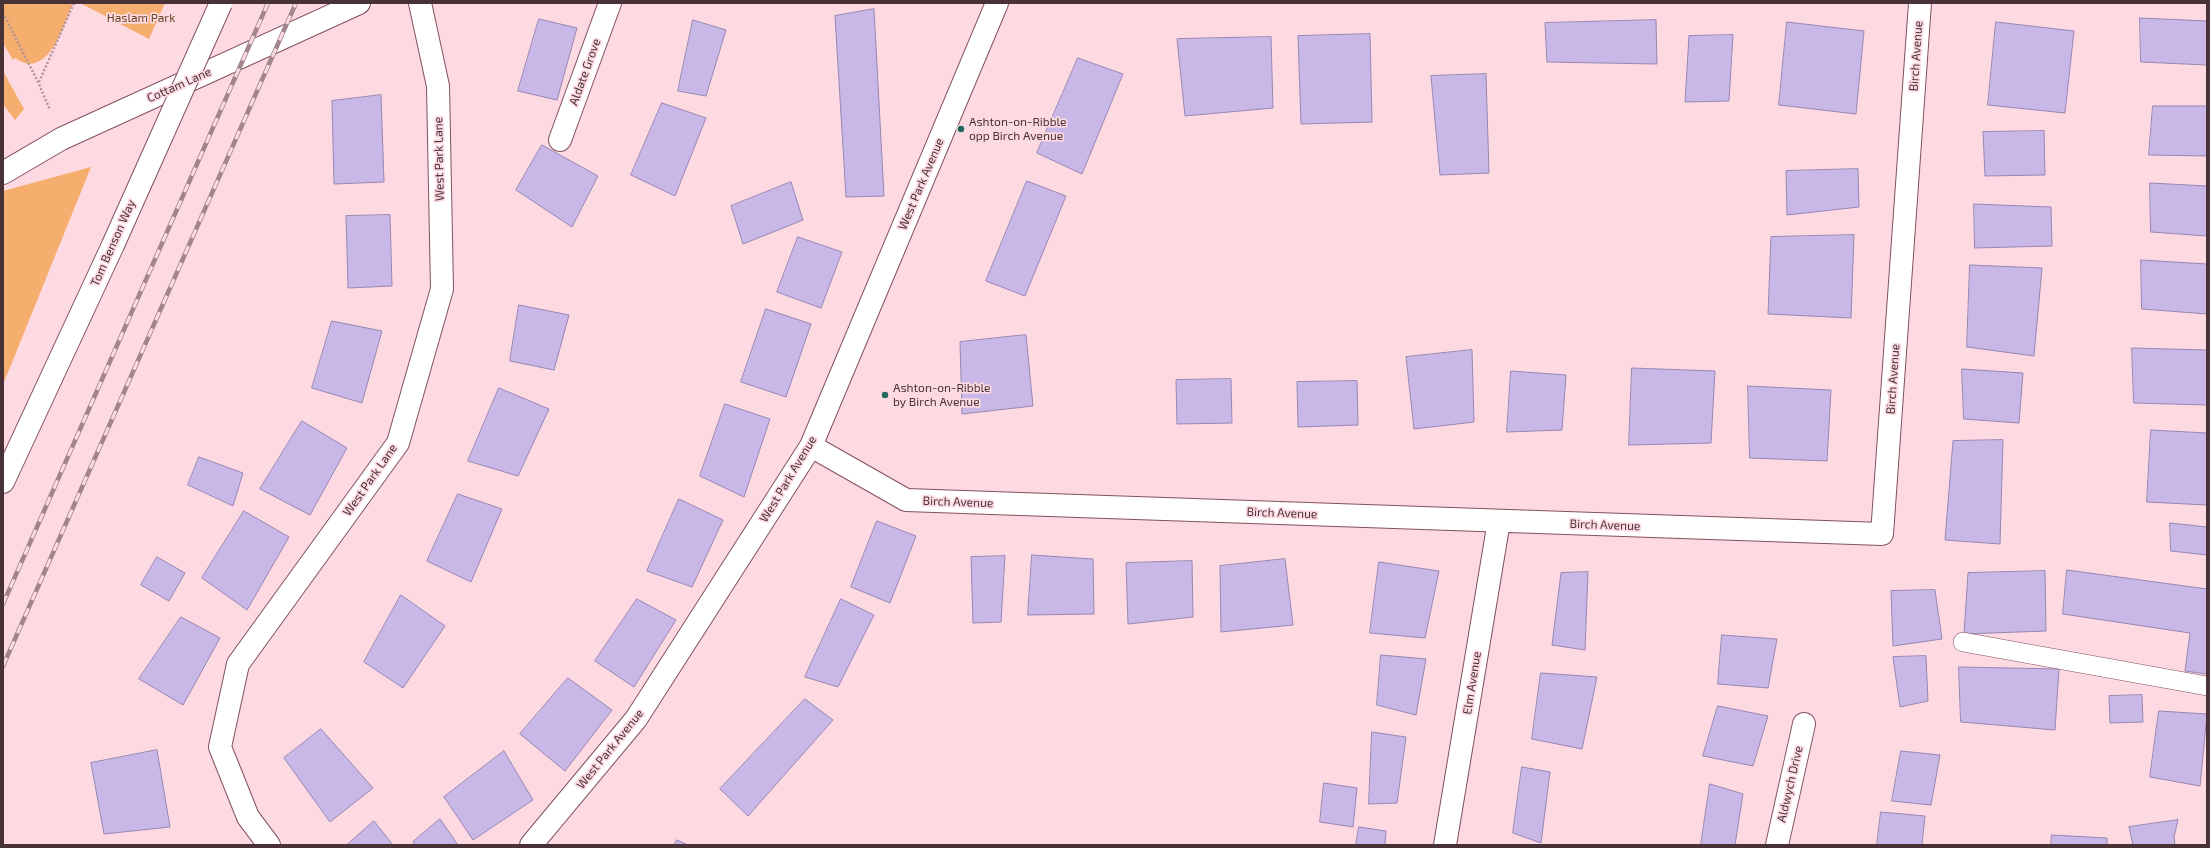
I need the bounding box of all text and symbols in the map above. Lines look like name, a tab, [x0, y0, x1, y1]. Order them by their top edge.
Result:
park label: Haslam Park	[107, 11, 175, 25]
street label: Birch Avenue	[1906, 20, 1926, 92]
street label: Aldate Grove	[566, 37, 604, 107]
street label: Cottam Lane	[145, 64, 213, 106]
place label: Ashton-on-Ribble opp Birch Avenue	[969, 115, 1067, 143]
street label: West Park Lane	[431, 117, 447, 201]
marker: Ashton-on-Ribble opp Birch Avenue	[956, 124, 966, 134]
street label: West Park Avenue	[895, 136, 947, 232]
street label: Tom Benson Way	[87, 197, 139, 289]
street label: Birch Avenue	[1883, 343, 1903, 415]
place label: Ashton-on-Ribble by Birch Avenue	[893, 381, 991, 409]
marker: Ashton-on-Ribble by Birch Avenue	[880, 390, 890, 400]
street label: West Park Avenue	[756, 433, 820, 525]
street label: West Park Lane	[340, 441, 400, 519]
street label: Birch Avenue	[922, 494, 994, 510]
street label: Birch Avenue	[1246, 505, 1318, 521]
street label: Birch Avenue	[1569, 517, 1641, 533]
street label: Elm Avenue	[1460, 650, 1484, 716]
street label: West Park Avenue	[573, 706, 647, 792]
street label: Aldwych Drive	[1774, 744, 1806, 824]

